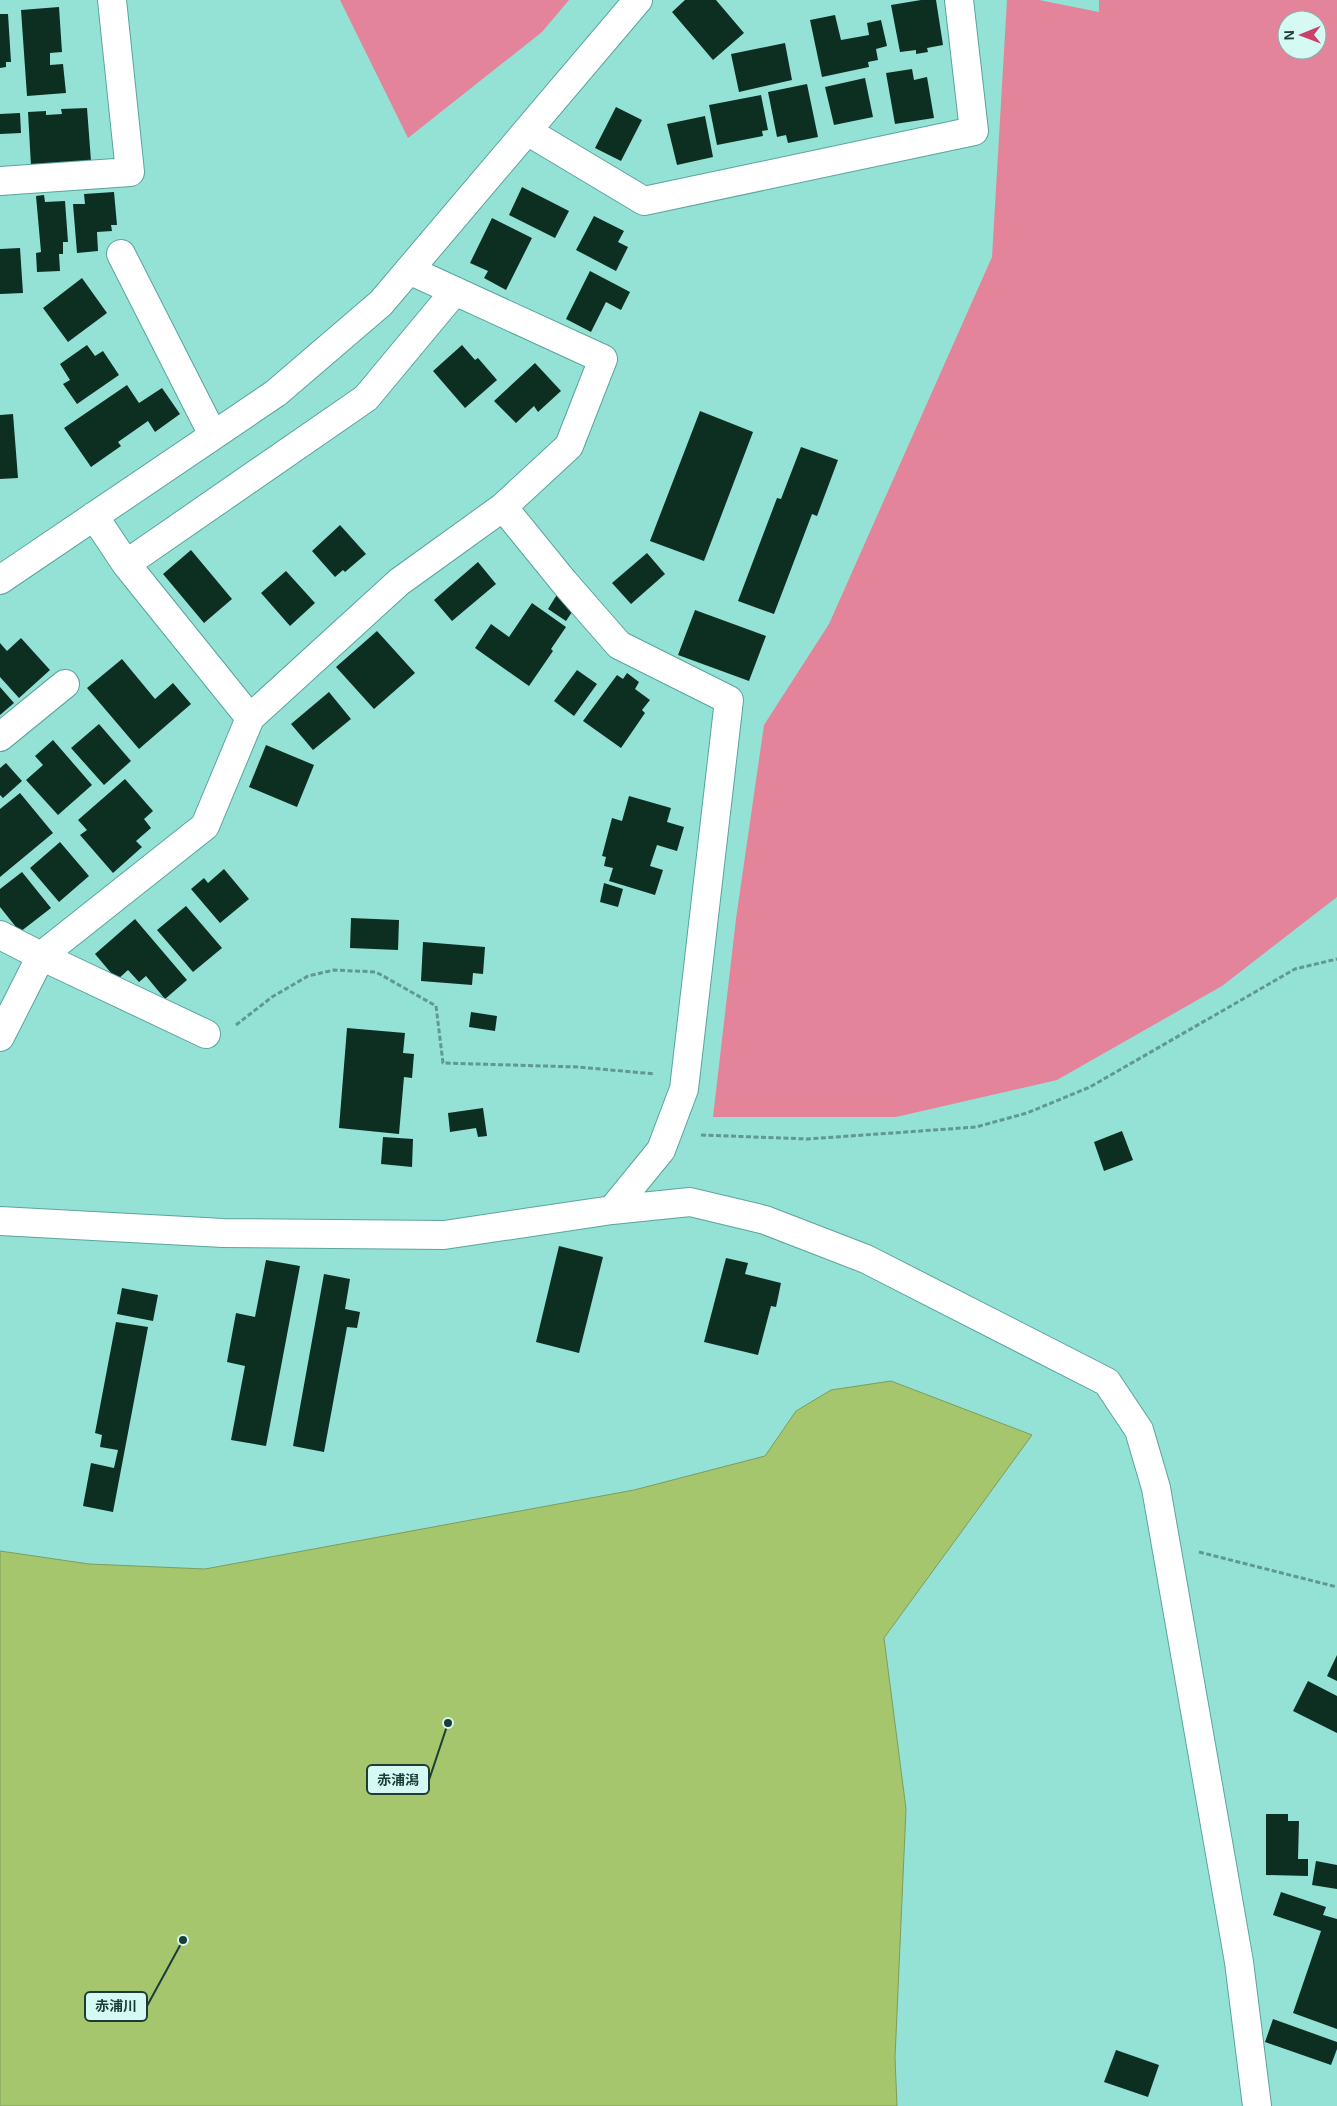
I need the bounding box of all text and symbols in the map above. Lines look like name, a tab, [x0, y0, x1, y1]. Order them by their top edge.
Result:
north arrow	[1277, 10, 1327, 60]
text: N	[1281, 30, 1297, 40]
callout: 赤浦潟	[367, 1765, 429, 1794]
text: 赤浦潟	[377, 1772, 419, 1788]
callout: 赤浦川	[85, 1992, 147, 2021]
text: 赤浦川	[95, 1998, 137, 2014]

